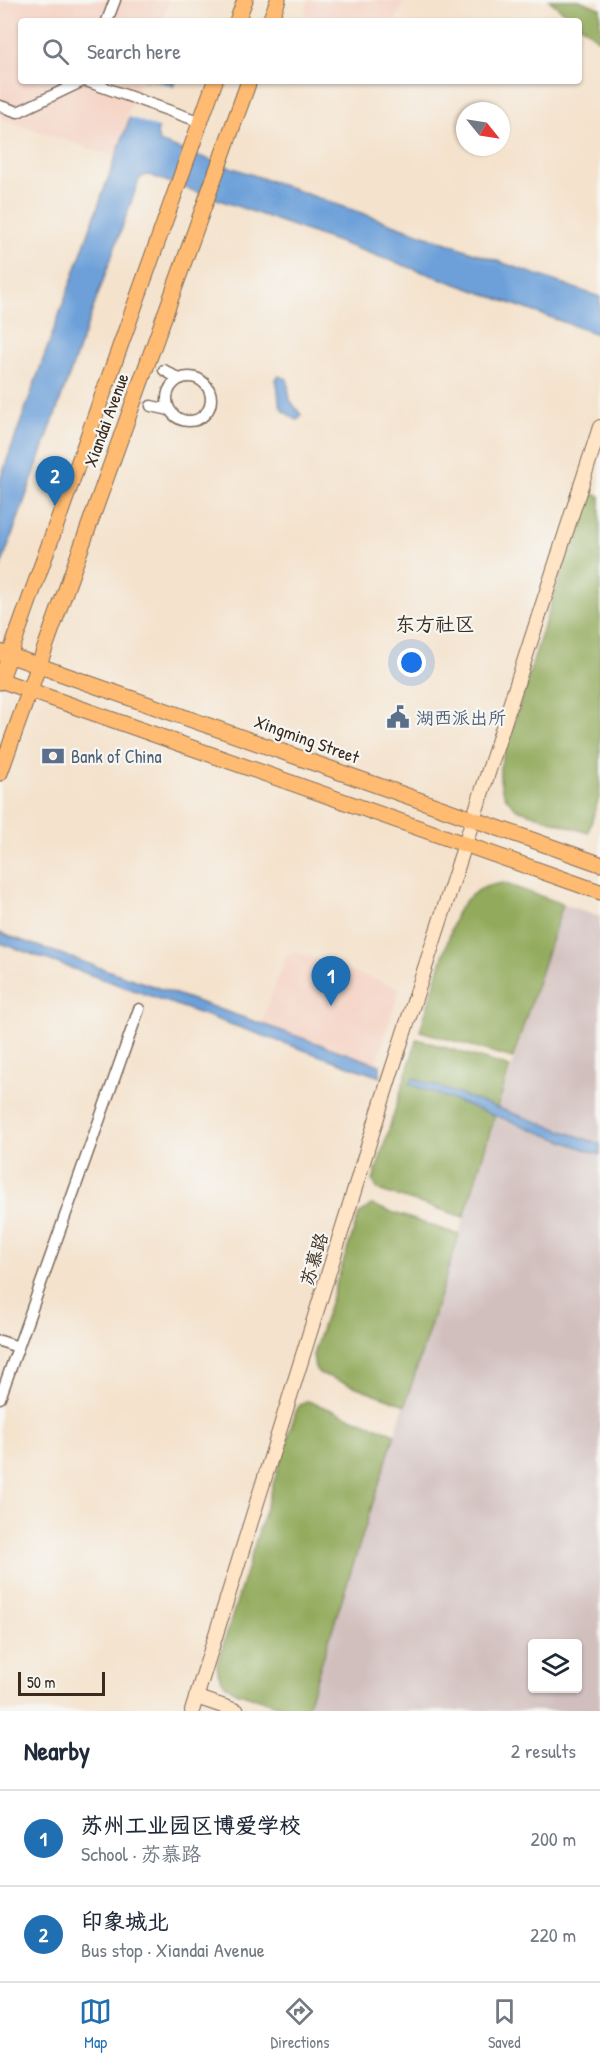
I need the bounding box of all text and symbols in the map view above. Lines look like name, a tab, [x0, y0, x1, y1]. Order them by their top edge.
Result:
search box	[18, 18, 582, 84]
icon: search	[39, 35, 72, 68]
text: Search here	[87, 36, 181, 66]
north arrow	[456, 102, 510, 156]
street label: Xiandai Avenue	[78, 370, 134, 470]
pin: 2	[36, 456, 74, 506]
district label: 东方社区	[395, 610, 475, 637]
your location	[397, 648, 426, 677]
public building icon: 湖西派出所	[385, 704, 411, 730]
place label: 湖西派出所	[416, 705, 506, 730]
street label: Xingming Street	[251, 709, 363, 770]
bank icon: Bank of China	[40, 743, 66, 769]
place label: Bank of China	[71, 744, 161, 769]
pin: 1	[312, 956, 350, 1006]
street label: 苏慕路	[294, 1230, 334, 1288]
map controls	[528, 1639, 582, 1693]
button: layers	[528, 1639, 582, 1693]
scale bar	[18, 1669, 105, 1696]
text: 50 m	[27, 1671, 56, 1693]
text: Nearby	[24, 1733, 90, 1768]
text: 2 results	[511, 1737, 576, 1764]
text: 苏州工业园区博爱学校	[81, 1810, 301, 1840]
text: 1	[40, 1825, 47, 1852]
text: 200 m	[531, 1825, 576, 1852]
text: School · 苏慕路	[81, 1840, 201, 1867]
text: 印象城北	[81, 1906, 169, 1936]
text: 2	[39, 1921, 48, 1948]
text: 220 m	[530, 1921, 576, 1948]
text: Bus stop · Xiandai Avenue	[81, 1936, 265, 1963]
tab: Map	[79, 1995, 112, 2053]
tab: Directions	[271, 1995, 329, 2053]
tab: Saved	[488, 1995, 521, 2053]

